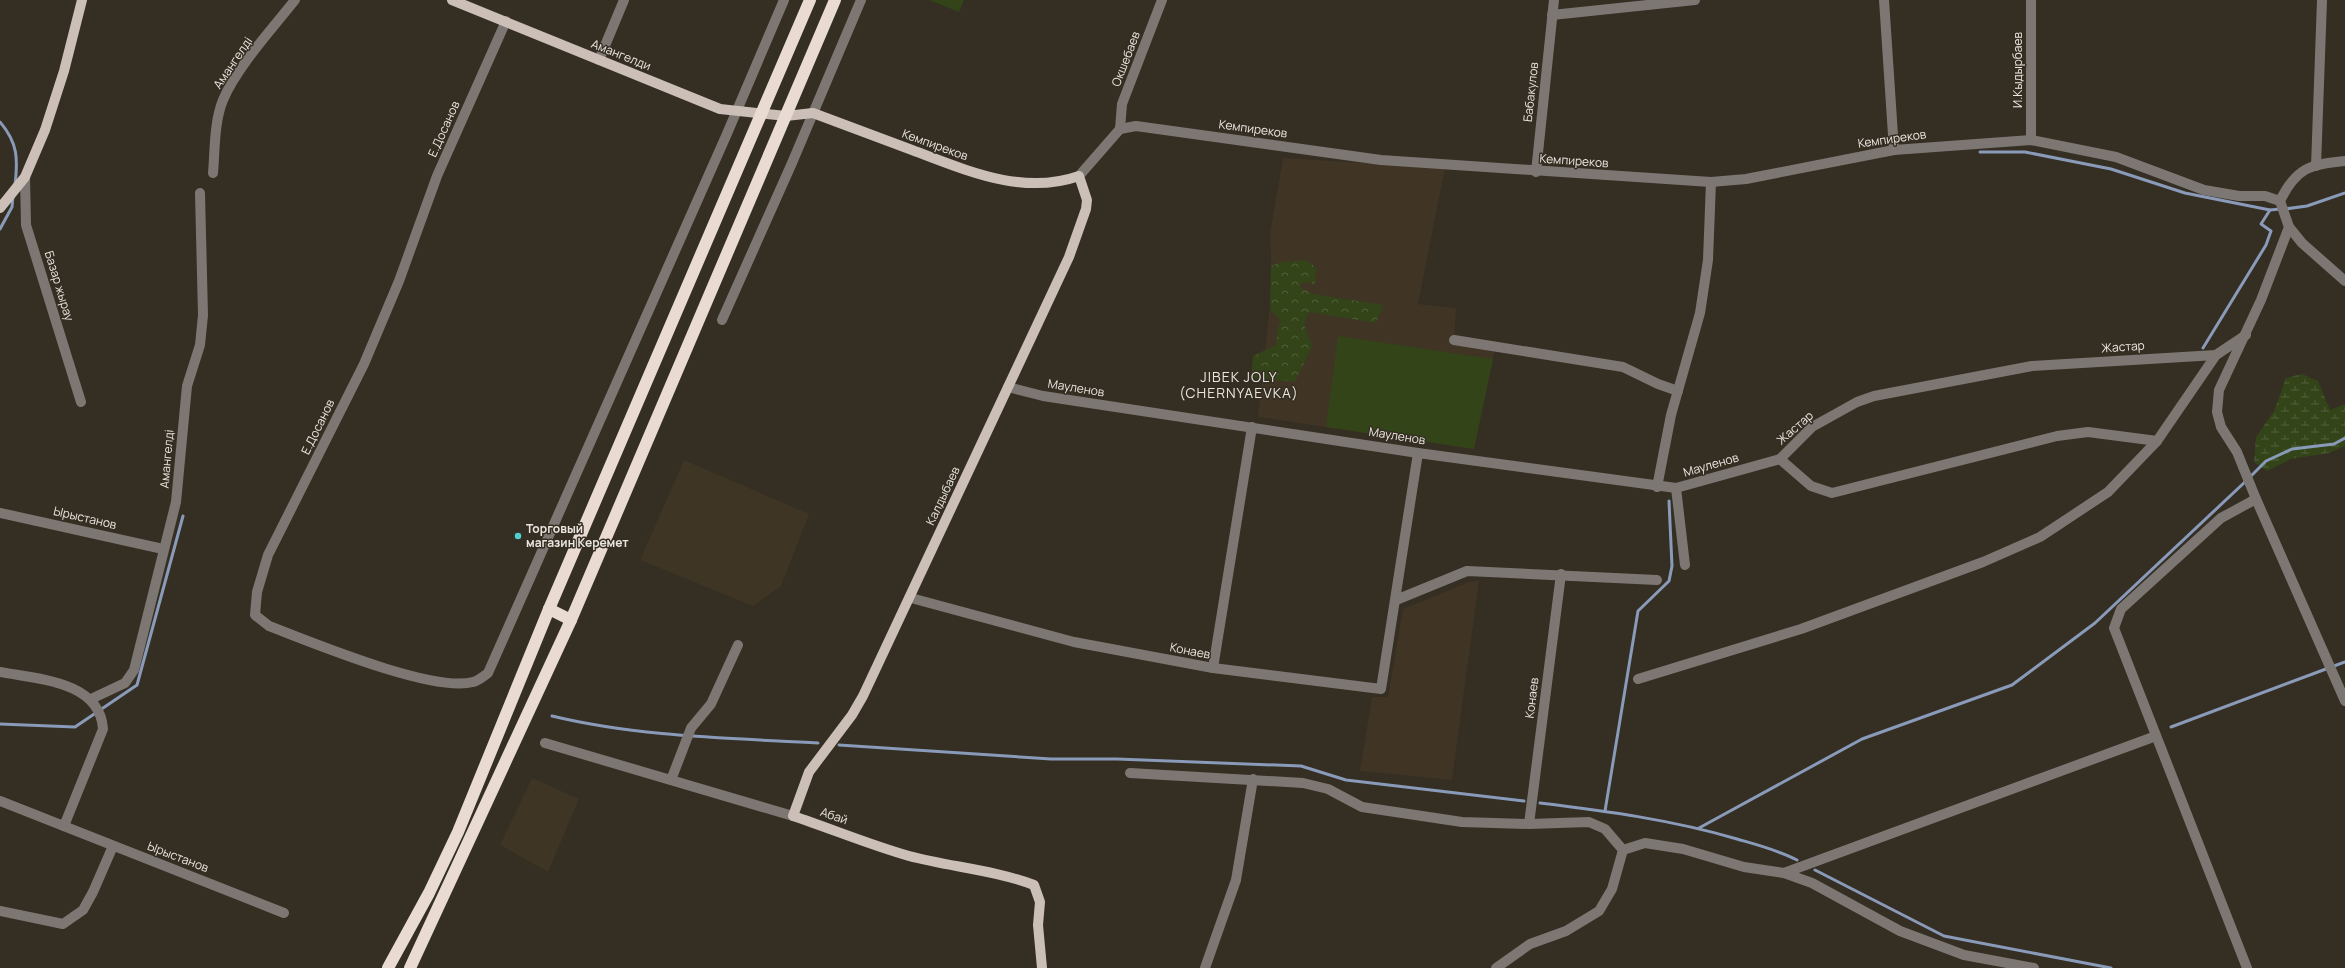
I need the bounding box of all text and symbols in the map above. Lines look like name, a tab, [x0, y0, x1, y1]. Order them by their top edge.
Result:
street label: Окшебаев	[1107, 28, 1144, 89]
street label: И.Кыдырбаев	[2009, 32, 2026, 108]
street label: Амангелді	[209, 33, 256, 92]
street label: Амангелди	[589, 35, 654, 74]
street label: Бабакулов	[1519, 61, 1542, 123]
street label: Е.Досанов	[424, 98, 464, 160]
street label: Кемпиреков	[1218, 115, 1289, 142]
street label: Кемпиреков	[900, 125, 971, 165]
street label: Кемпиреков	[1857, 125, 1928, 152]
street label: Кемпиреков	[1539, 150, 1610, 171]
street label: Базар жырау	[41, 249, 78, 324]
street label: Жастар	[2101, 337, 2145, 356]
district label: JIBEK JOLY (CHERNYAEVKA)	[1179, 367, 1299, 402]
street label: Мауленов	[1047, 375, 1106, 400]
street label: Е.Досанов	[297, 396, 339, 457]
street label: Жастар	[1773, 407, 1817, 448]
street label: Мауленов	[1368, 423, 1427, 448]
street label: Амангелді	[155, 429, 178, 489]
street label: Мауленов	[1681, 448, 1741, 481]
street label: Калдыбаев	[922, 463, 964, 528]
street label: Ырыстанов	[52, 502, 119, 533]
place label: Торговый магазин Керемет	[526, 520, 629, 551]
marker: Торговый магазин Керемет	[513, 531, 523, 541]
street label: Конаев	[1168, 638, 1212, 663]
street label: Конаев	[1521, 676, 1543, 719]
street label: Абай	[818, 803, 850, 828]
street label: Ырыстанов	[145, 837, 212, 876]

